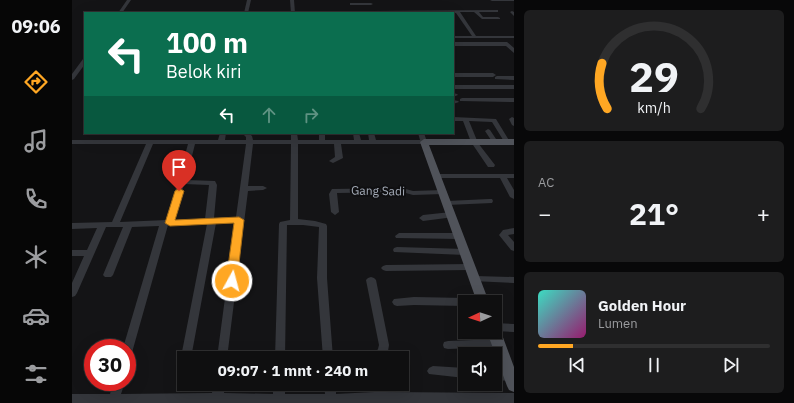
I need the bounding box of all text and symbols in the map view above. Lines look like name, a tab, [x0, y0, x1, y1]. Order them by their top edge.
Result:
text: 09:06	[11, 15, 61, 38]
text: 100 m	[166, 24, 248, 61]
icon: left	[100, 28, 152, 80]
text: 29	[629, 48, 679, 102]
text: Belok kiri	[166, 60, 241, 83]
icon: directions	[22, 68, 50, 96]
text: km/h	[637, 97, 671, 116]
icon: left	[216, 104, 238, 126]
icon: ahead	[258, 104, 280, 126]
icon: right	[300, 104, 322, 126]
icon: music	[22, 127, 50, 155]
pin	[162, 150, 196, 191]
icon: arrive	[168, 156, 190, 178]
text: AC	[538, 174, 554, 191]
street label: Gang Sadi	[351, 183, 405, 198]
icon: phone	[22, 185, 50, 213]
text: 21°	[629, 194, 679, 233]
text: −	[538, 199, 551, 228]
text: +	[757, 199, 770, 228]
icon: climate	[22, 243, 50, 271]
position arrow	[211, 260, 253, 302]
north arrow	[458, 295, 502, 339]
map controls	[458, 295, 502, 391]
text: Golden Hour	[598, 296, 686, 315]
icon: car	[22, 302, 50, 330]
text: Lumen	[598, 315, 638, 332]
speed limit sign: 30	[84, 339, 136, 391]
button: sound	[458, 347, 502, 391]
icon: previous	[566, 354, 588, 376]
icon: pause	[643, 354, 665, 376]
icon: next	[720, 354, 742, 376]
icon: filters	[22, 360, 50, 388]
text: 09:07 · 1 mnt · 240 m	[218, 361, 368, 380]

